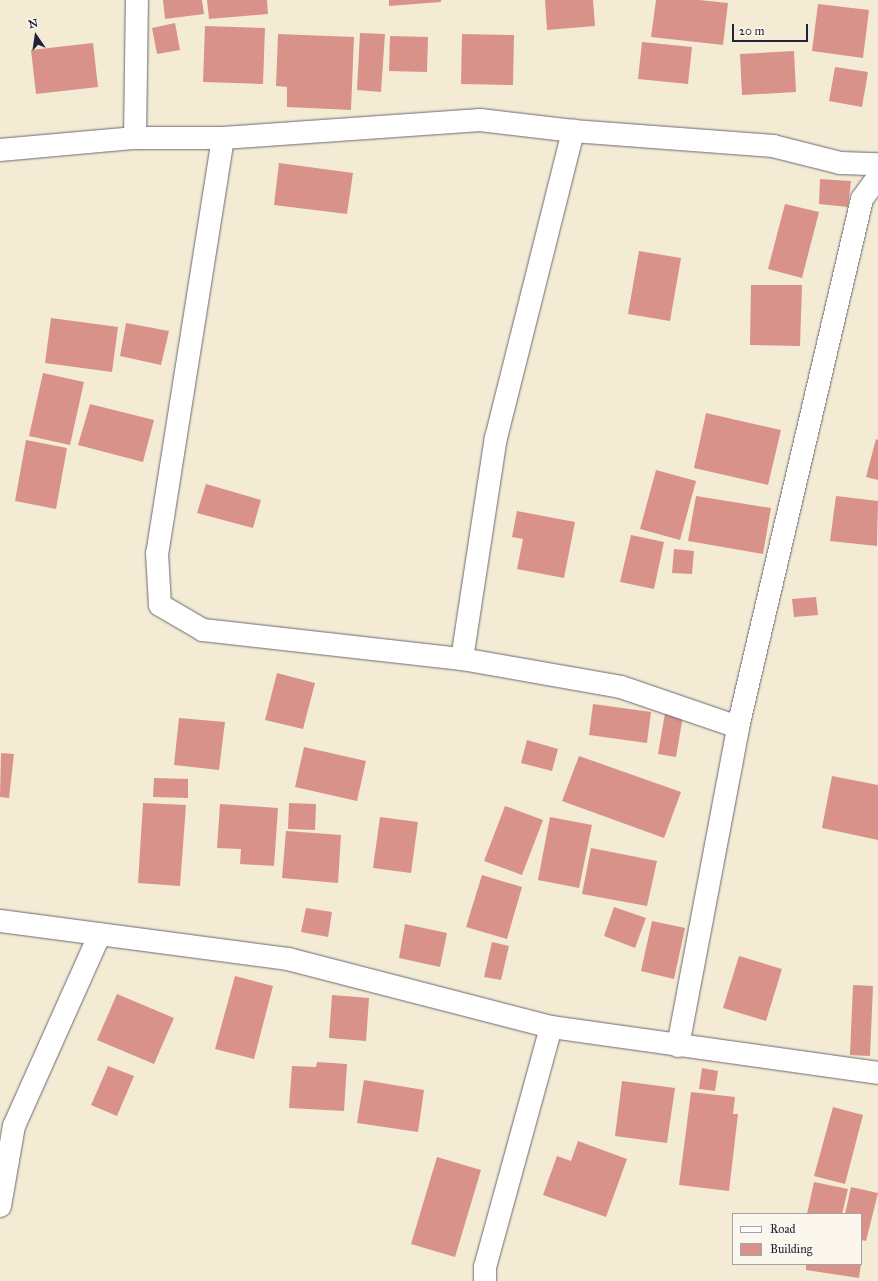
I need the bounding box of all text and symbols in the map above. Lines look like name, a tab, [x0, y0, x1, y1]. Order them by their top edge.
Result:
north arrow	[16, 16, 56, 56]
text: N	[27, 16, 39, 31]
scale bar	[734, 16, 810, 42]
text: 20 m	[739, 24, 765, 38]
legend	[732, 1213, 862, 1265]
text: Road	[770, 1222, 796, 1236]
text: Building	[770, 1242, 812, 1256]

